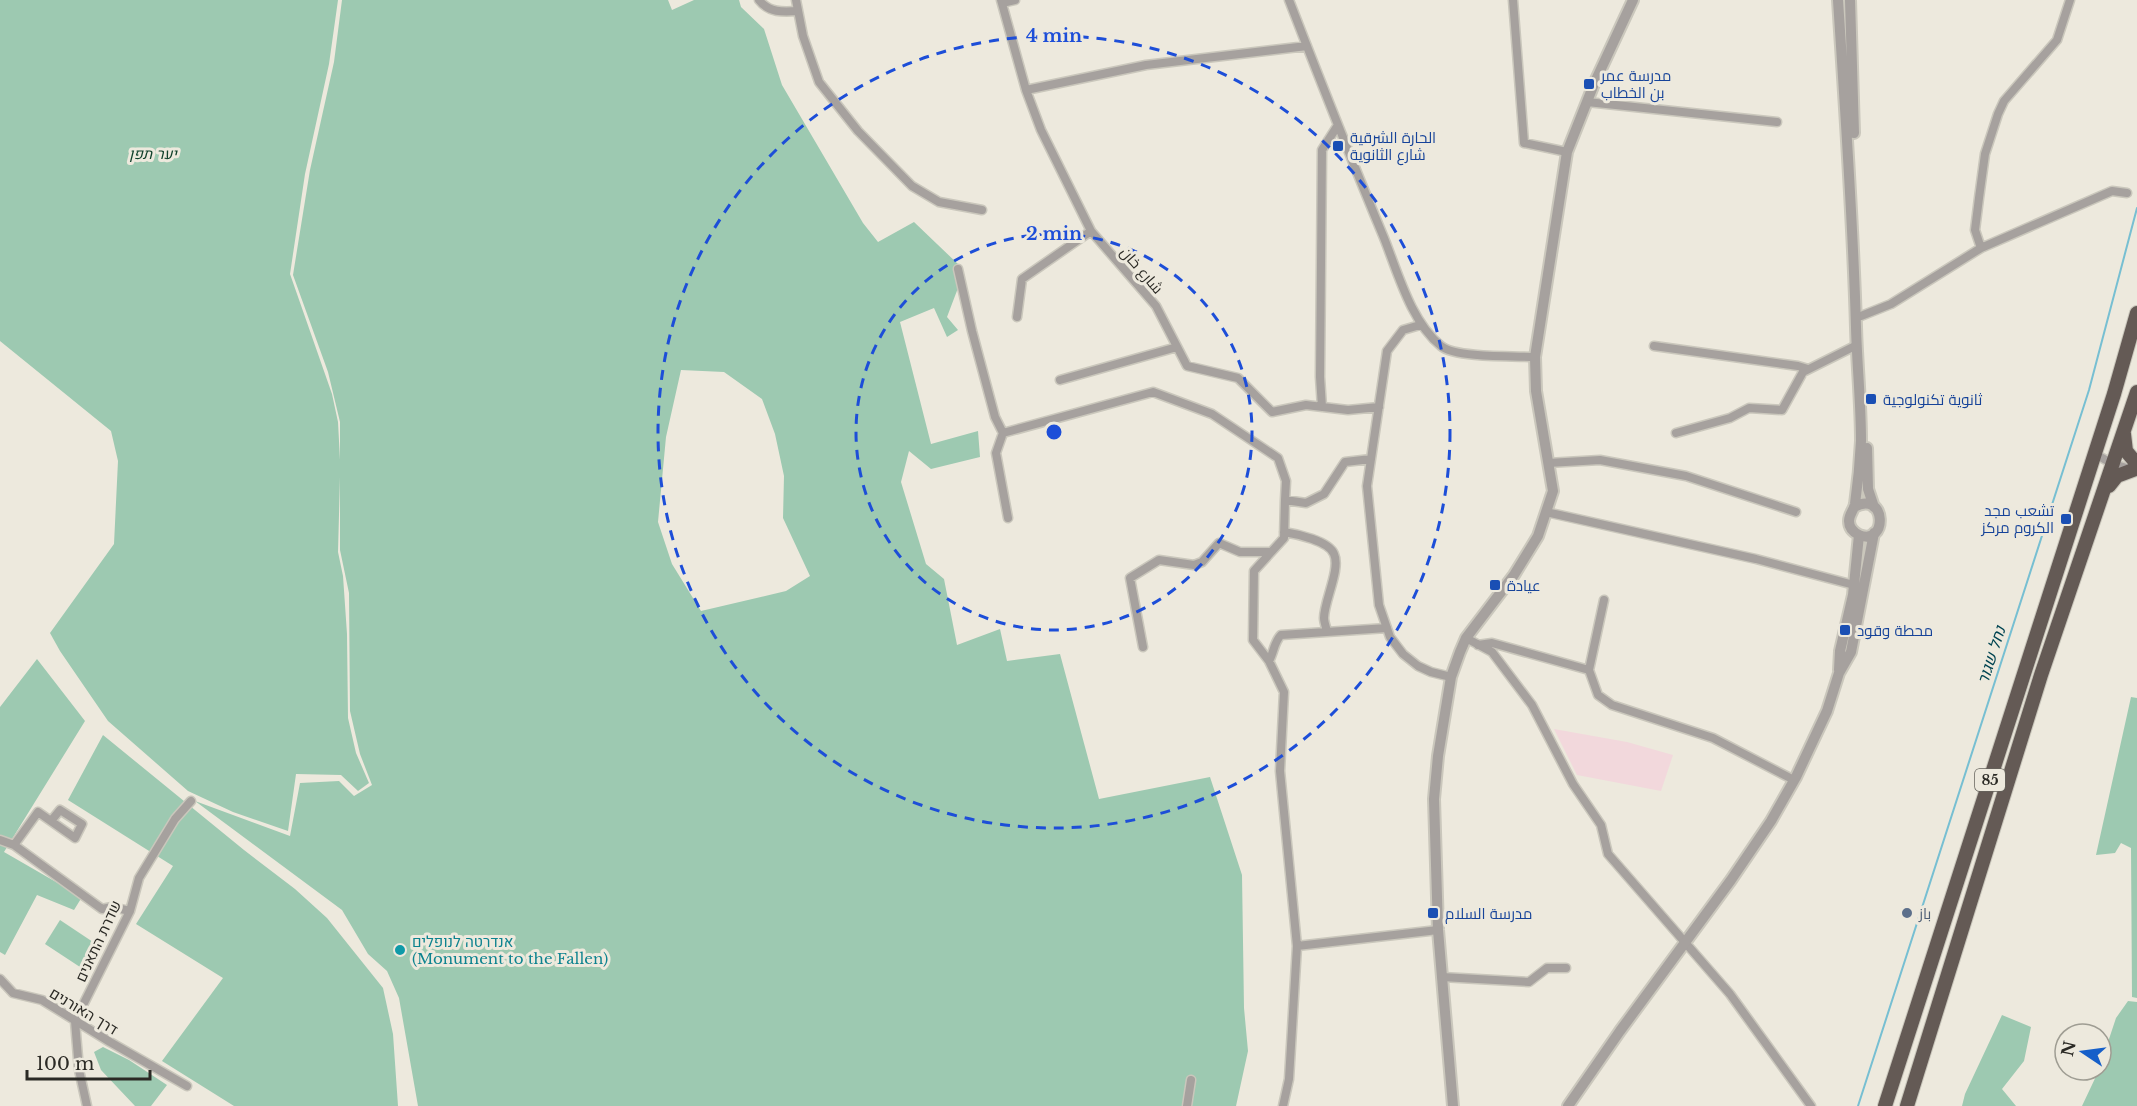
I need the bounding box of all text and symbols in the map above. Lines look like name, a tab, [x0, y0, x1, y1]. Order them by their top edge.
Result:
text: 4 min	[1026, 25, 1082, 47]
place label: مدرسة عمر بن الخطاب	[1600, 66, 1672, 103]
marker: مدرسة عمر بن الخطاب	[1582, 77, 1596, 91]
place label: الحارة الشرقية شارع الثانوية	[1350, 128, 1436, 166]
marker: الحارة الشرقية شارع الثانوية	[1331, 139, 1345, 153]
park label: יער תפן	[129, 144, 178, 163]
text: 2 min	[1026, 223, 1082, 245]
street label: شارع خان	[1115, 243, 1168, 299]
place label: ثانوية تكنولوجية	[1883, 390, 1982, 409]
marker: ثانوية تكنولوجية	[1864, 392, 1878, 406]
centre of rings	[1044, 422, 1064, 442]
place label: تشعب مجد الكروم مركز	[1981, 501, 2054, 538]
marker: تشعب مجد الكروم مركز	[2059, 512, 2073, 526]
place label: عيادة	[1507, 576, 1541, 595]
marker: عيادة	[1488, 578, 1502, 592]
place label: محطة وقود	[1857, 621, 1933, 640]
water label: נחל שגור	[1972, 622, 2010, 686]
marker: محطة وقود	[1838, 623, 1852, 637]
road number: 85	[1975, 769, 2005, 791]
street label: שדרת התאנים	[71, 897, 125, 985]
place label: مدرسة السلام	[1445, 904, 1533, 924]
place label: باز	[1918, 904, 1931, 923]
marker: مدرسة السلام	[1426, 906, 1440, 920]
marker: باز	[1900, 906, 1914, 920]
place label: אנדרטה לנופלים (Monument to the Fallen)	[412, 932, 608, 968]
marker: אנדרטה לנופלים (Monument to the Fallen)	[393, 943, 407, 957]
street label: דרך האורנים	[46, 983, 122, 1039]
north arrow	[2053, 1022, 2113, 1082]
text: N	[2057, 1039, 2080, 1058]
scale bar	[27, 1043, 150, 1081]
text: 100 m	[36, 1053, 94, 1075]

